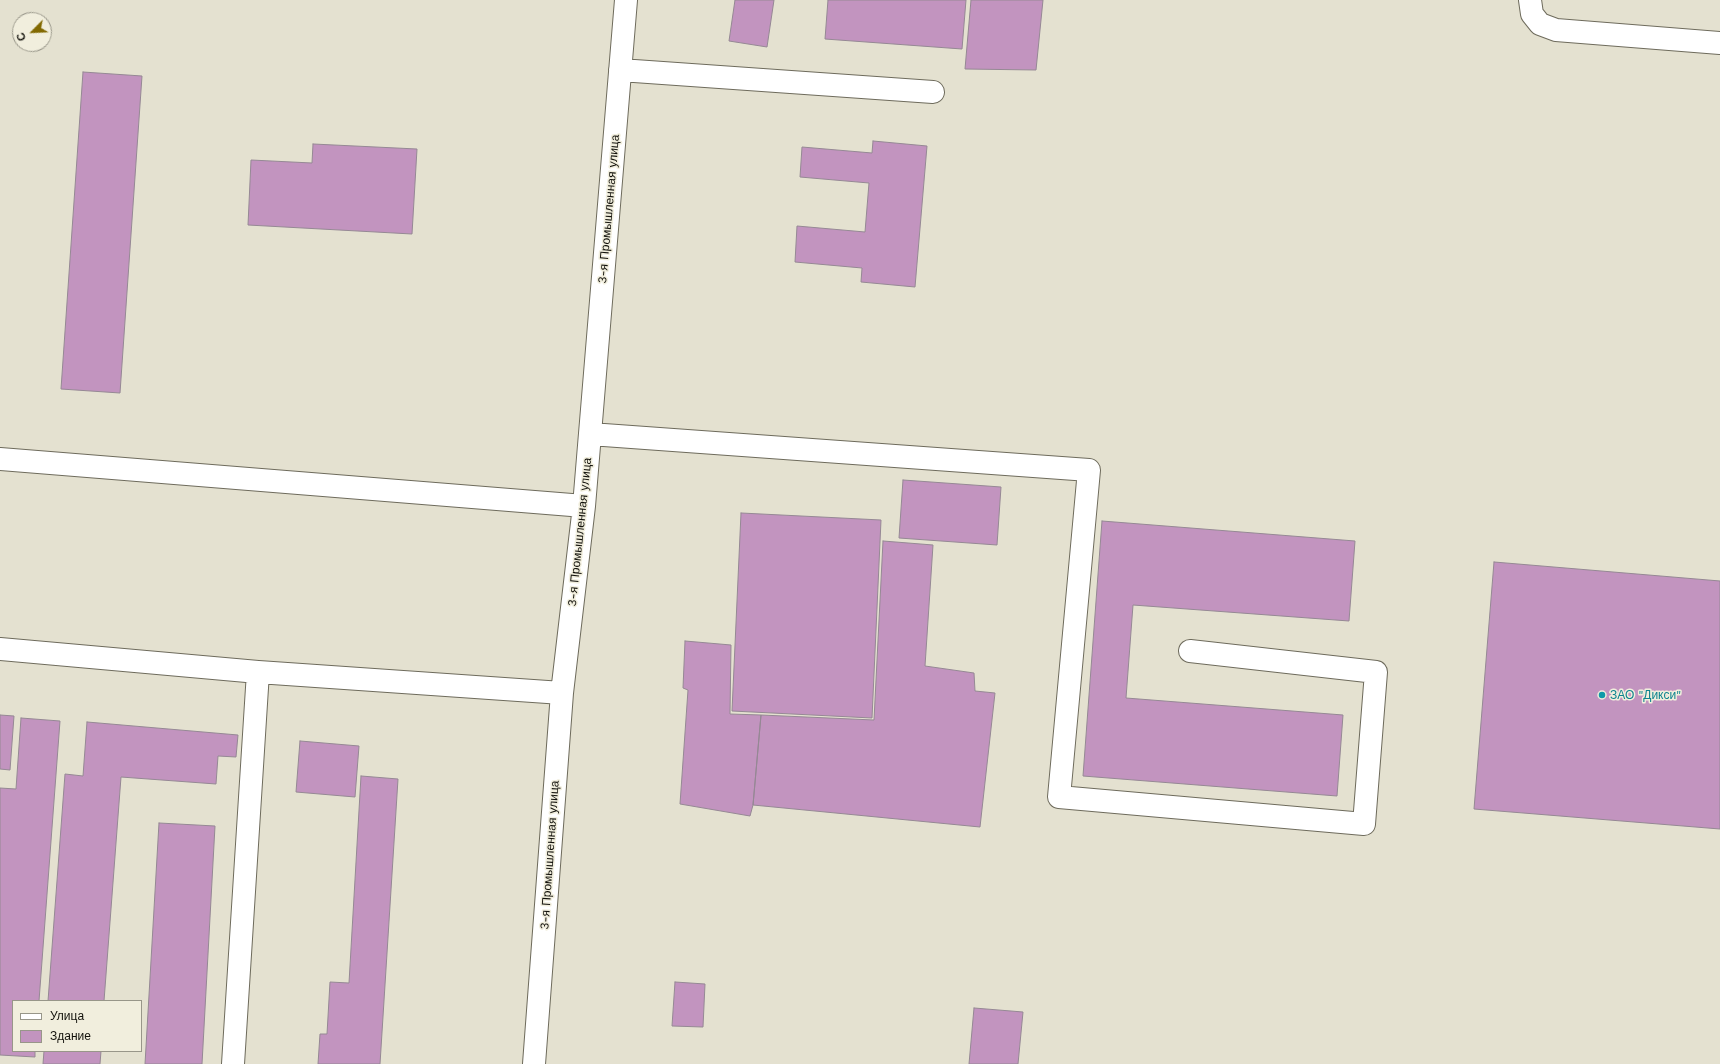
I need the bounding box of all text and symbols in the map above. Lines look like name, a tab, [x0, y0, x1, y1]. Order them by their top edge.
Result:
north arrow	[12, 12, 52, 52]
text: С	[14, 30, 29, 43]
street label: 3-я Промышленная улица	[595, 134, 623, 284]
street label: 3-я Промышленная улица	[565, 457, 595, 607]
place label: ЗАО "Дикси"	[1610, 688, 1681, 702]
marker: ЗАО "Дикси"	[1597, 690, 1607, 700]
street label: 3-я Промышленная улица	[538, 780, 562, 930]
legend	[12, 1000, 142, 1052]
text: Улица	[50, 1009, 84, 1023]
text: Здание	[50, 1029, 91, 1043]

